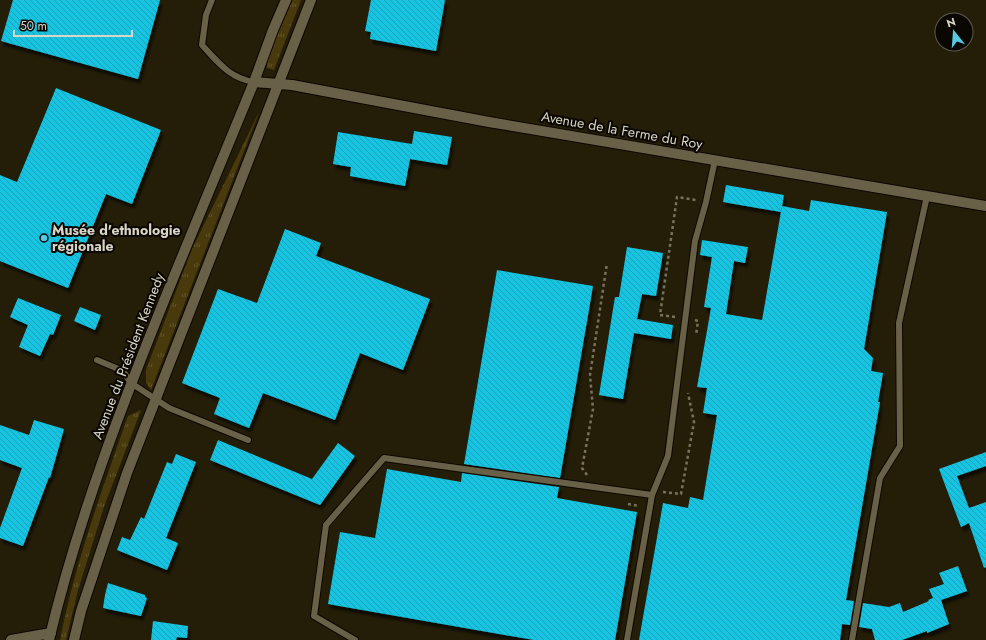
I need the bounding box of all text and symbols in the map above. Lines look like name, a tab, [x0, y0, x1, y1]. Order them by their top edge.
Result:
scale bar	[14, 12, 132, 38]
north arrow	[934, 12, 974, 52]
text: N	[945, 14, 958, 31]
text: 50 m	[20, 17, 47, 35]
street label: Avenue de la Ferme du Roy	[540, 106, 705, 154]
place label: Musée d'ethnologie régionale	[52, 220, 181, 256]
marker: Musée d'ethnologie régionale	[39, 233, 49, 243]
street label: Avenue du Président Kennedy	[87, 269, 169, 442]

